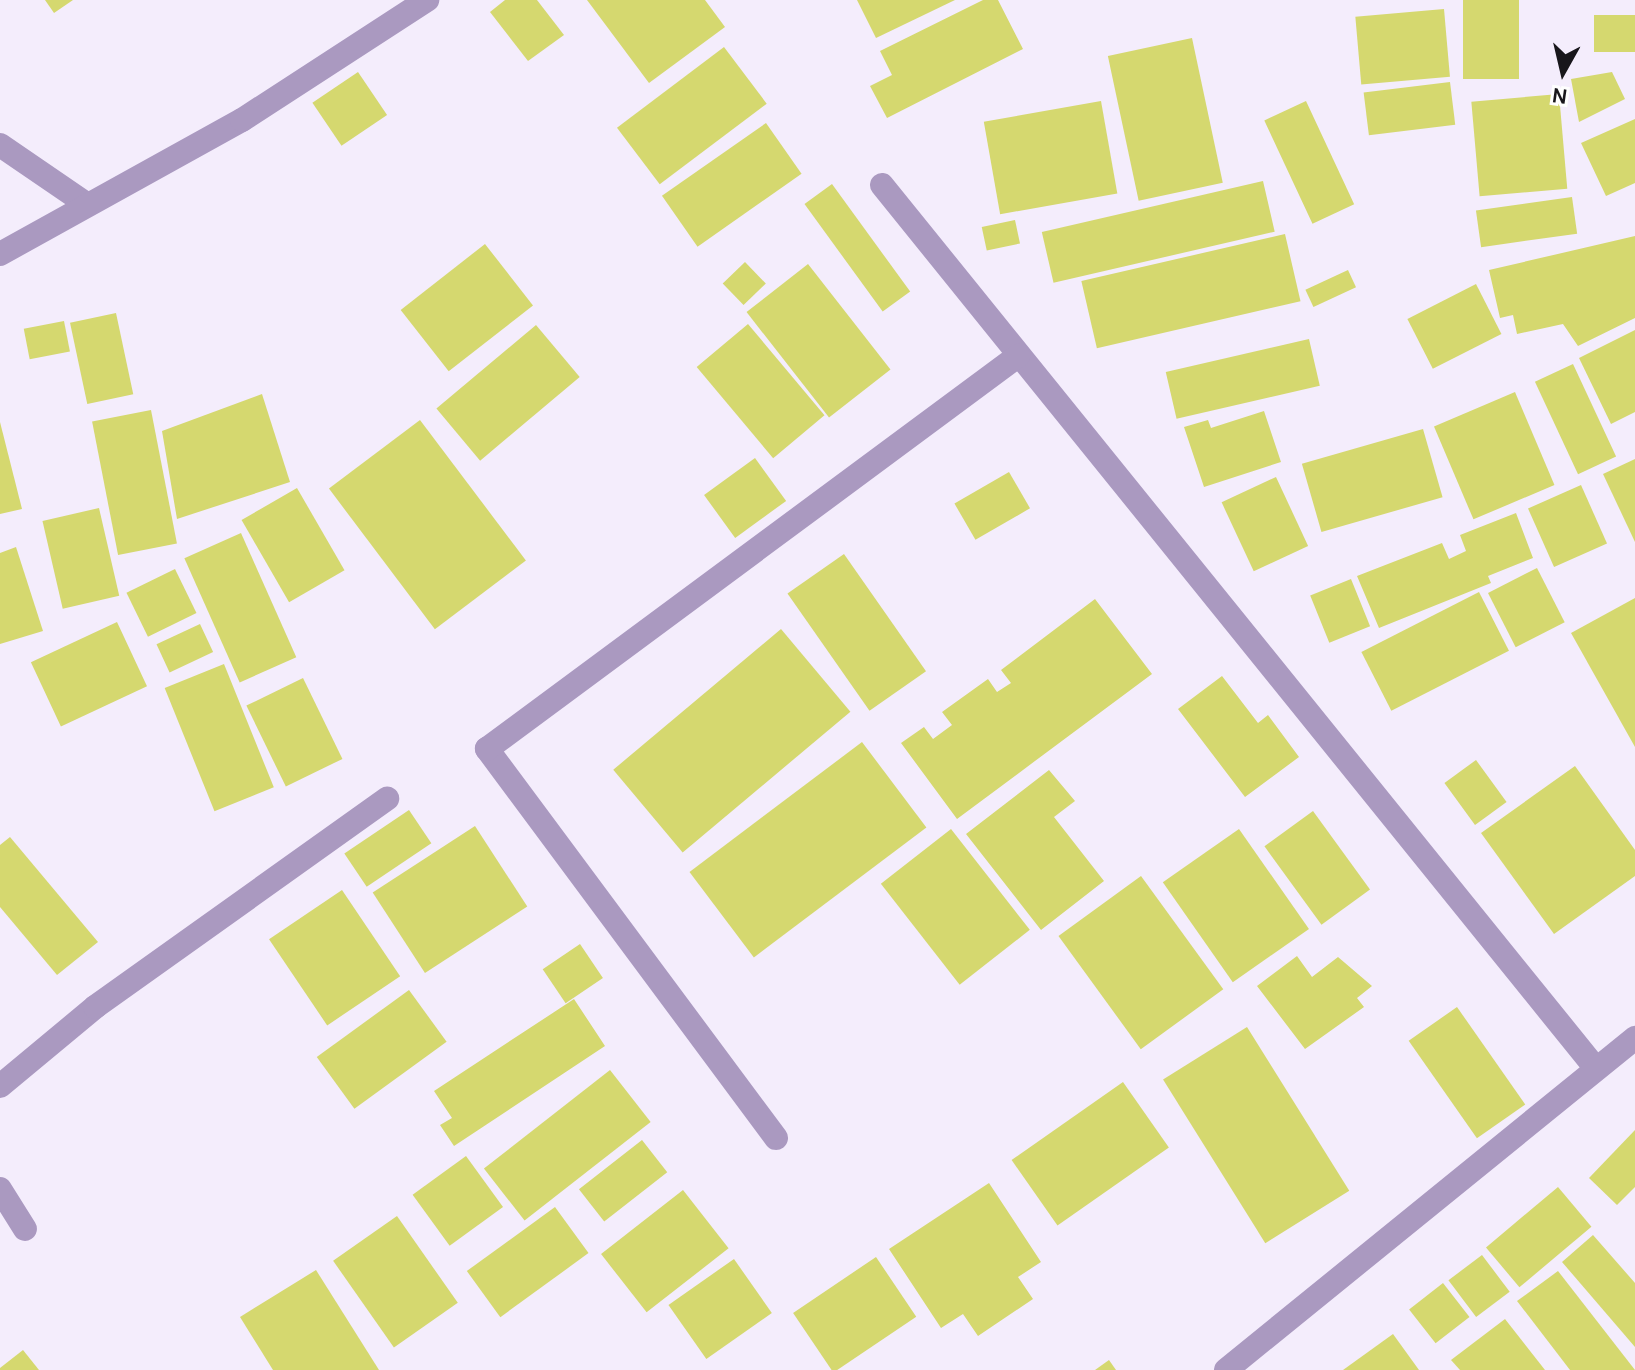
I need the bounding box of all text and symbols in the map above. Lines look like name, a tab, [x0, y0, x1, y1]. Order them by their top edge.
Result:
north arrow	[1523, 32, 1603, 112]
text: N	[1550, 82, 1569, 110]

